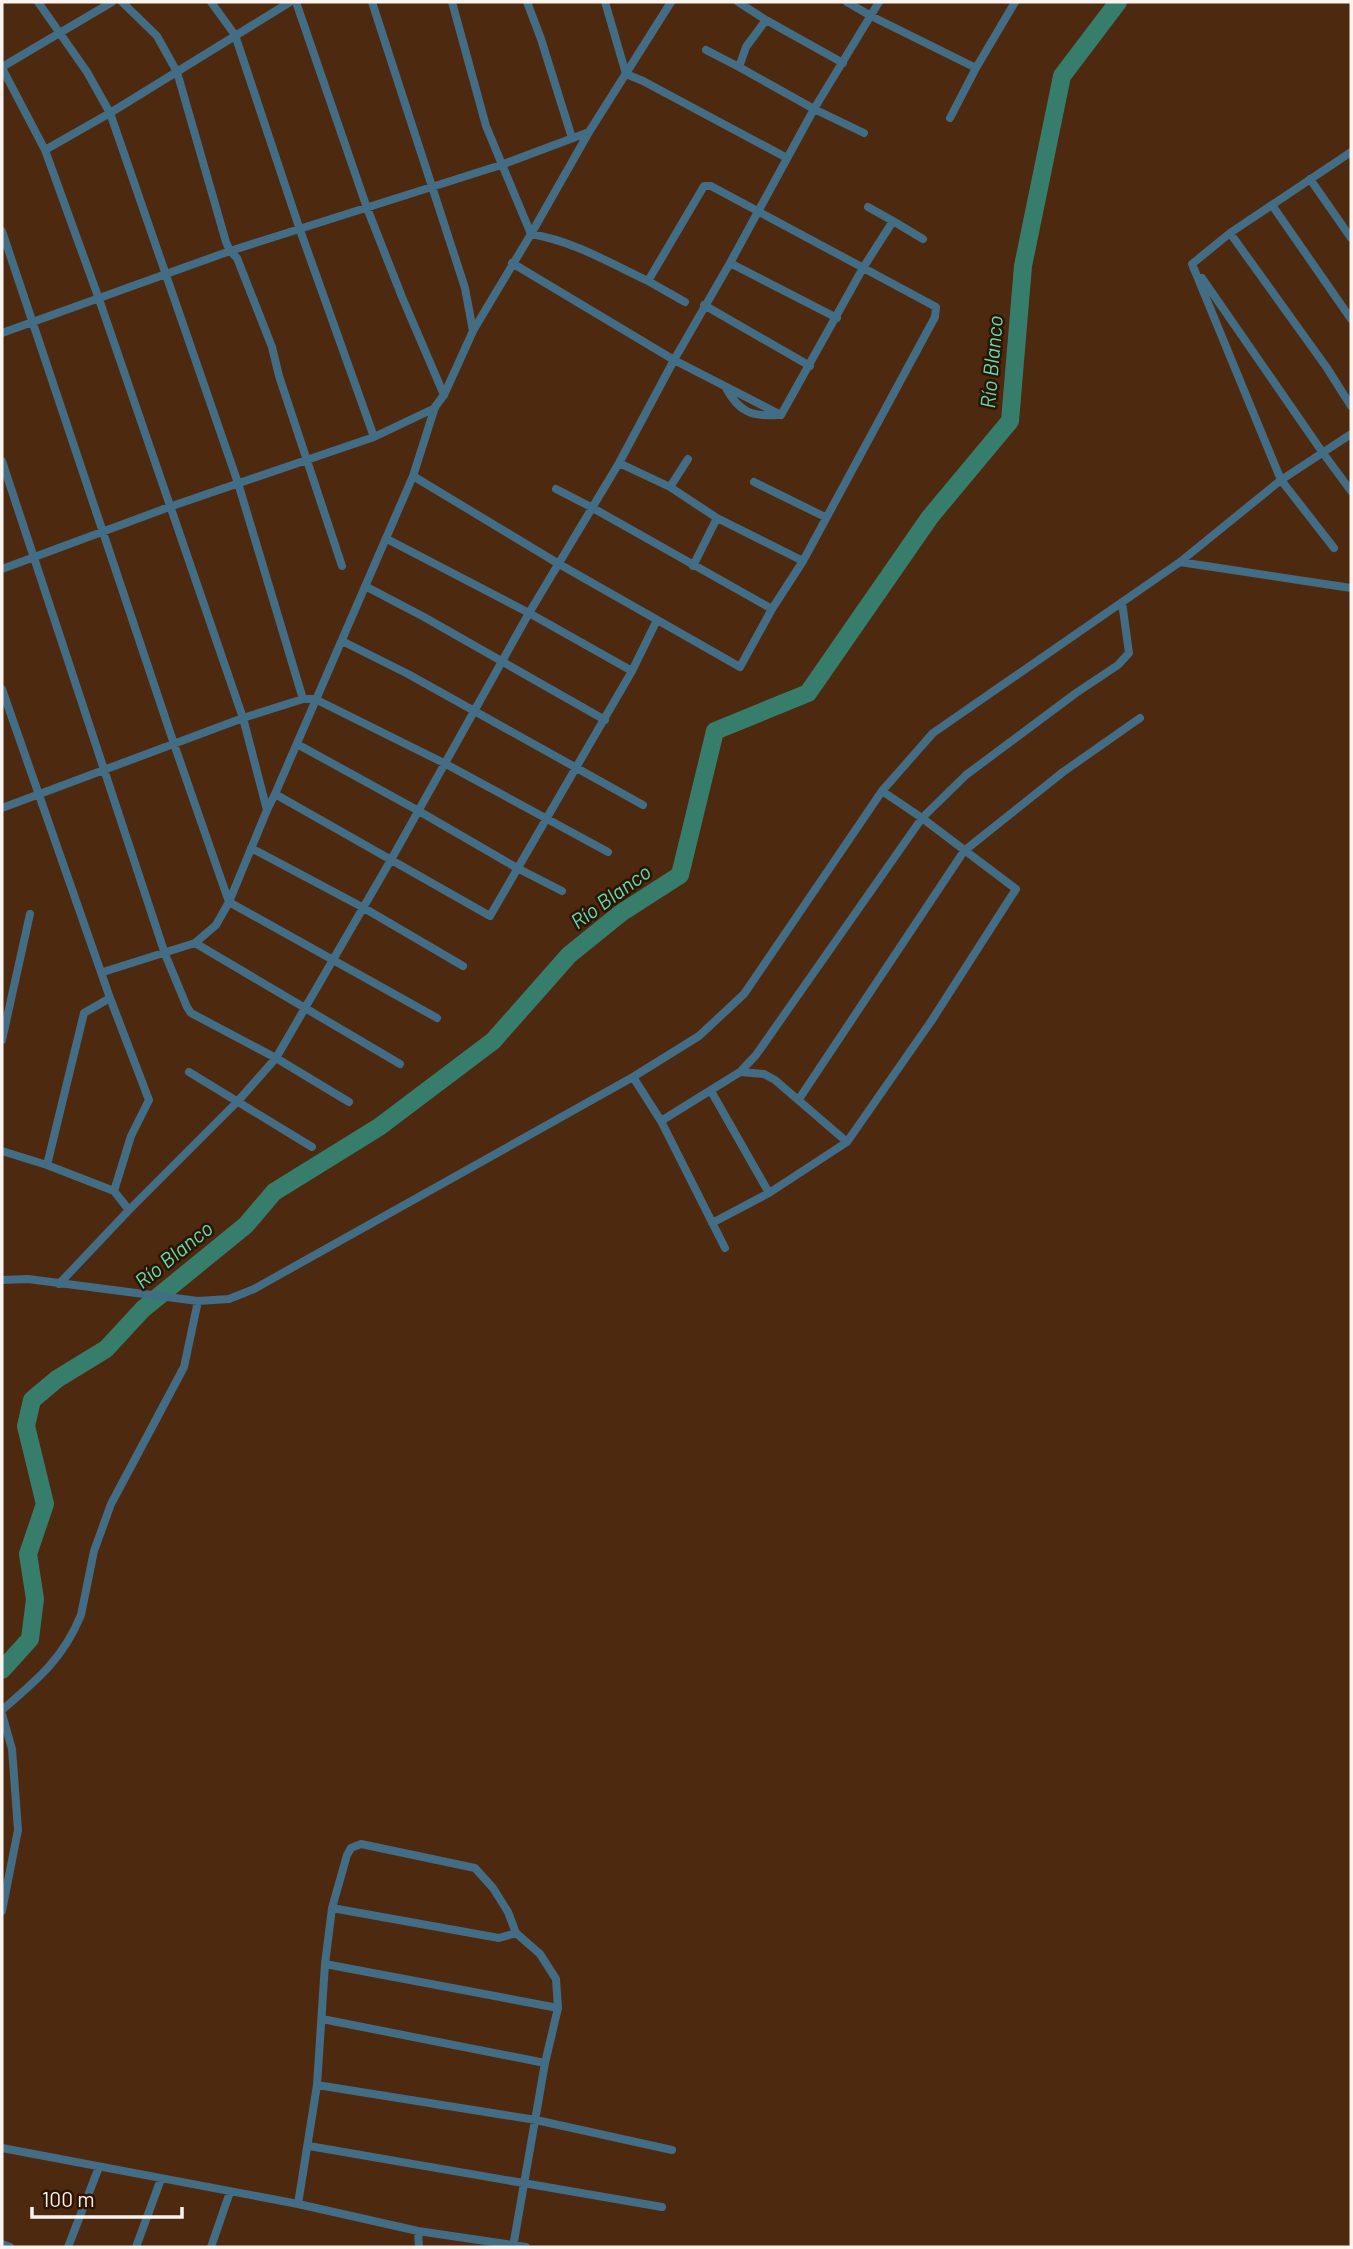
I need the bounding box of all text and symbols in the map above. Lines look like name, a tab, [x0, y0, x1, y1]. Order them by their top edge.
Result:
water label: Río Blanco	[974, 314, 1007, 409]
water label: Río Blanco	[565, 858, 655, 933]
water label: Río Blanco	[129, 1215, 217, 1293]
scale bar	[32, 2176, 182, 2220]
text: 100 m	[42, 2186, 95, 2211]

